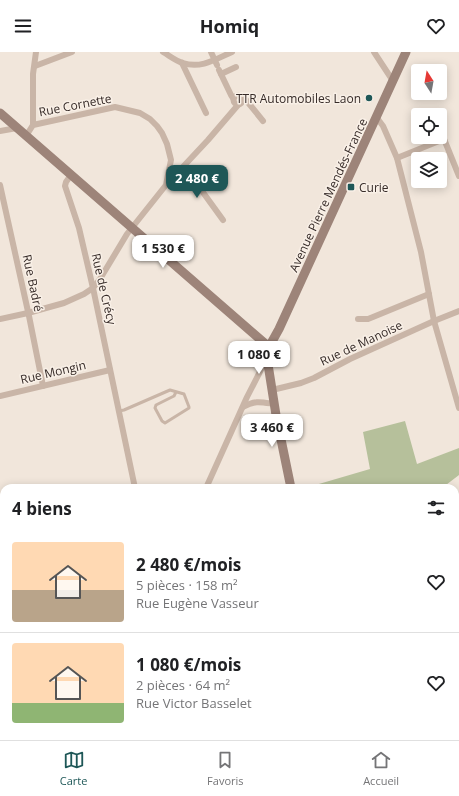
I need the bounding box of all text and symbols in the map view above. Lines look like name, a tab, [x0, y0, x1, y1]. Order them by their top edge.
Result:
text: Homiq	[200, 14, 259, 38]
icon: menu	[12, 15, 34, 37]
icon: heart	[425, 15, 447, 37]
north arrow	[411, 64, 447, 100]
map controls	[411, 64, 447, 188]
street label: Rue Cornette	[37, 90, 113, 120]
place label: TTR Automobiles Laon	[236, 90, 361, 107]
marker: TTR Automobiles Laon	[364, 93, 374, 103]
button: locate	[411, 108, 447, 144]
street label: Avenue Pierre Mendés-France	[285, 115, 371, 275]
button: layers	[411, 152, 447, 188]
pin: 2 480 €	[160, 165, 234, 199]
text: 2 480 €	[175, 169, 219, 187]
place label: Curie	[359, 179, 389, 196]
marker: Curie	[346, 182, 356, 192]
pin: 1 530 €	[126, 235, 200, 269]
text: 1 530 €	[141, 239, 185, 257]
street label: Rue de Crécy	[88, 252, 121, 327]
street label: Rue Badré	[19, 253, 47, 313]
street label: Rue de Manoise	[317, 316, 405, 370]
pin: 1 080 €	[222, 341, 296, 375]
text: 1 080 €	[237, 345, 281, 363]
street label: Rue Mongin	[18, 356, 88, 388]
pin: 3 460 €	[235, 414, 309, 448]
text: 3 460 €	[250, 418, 294, 436]
text: 4 biens	[12, 497, 72, 520]
icon: filters	[425, 497, 447, 519]
text: 2 480 €/mois	[136, 553, 241, 576]
icon: home	[44, 558, 92, 606]
icon: heart	[425, 571, 447, 593]
text: 5 pièces · 158 m²	[136, 576, 237, 594]
text: Rue Eugène Vasseur	[136, 594, 259, 612]
text: 1 080 €/mois	[136, 653, 241, 676]
icon: home	[44, 659, 92, 707]
icon: heart	[425, 672, 447, 694]
text: 2 pièces · 64 m²	[136, 676, 230, 694]
text: Rue Victor Basselet	[136, 694, 252, 712]
tab: Carte	[60, 749, 87, 788]
tab: Favoris	[207, 749, 244, 788]
tab: Accueil	[363, 749, 399, 788]

